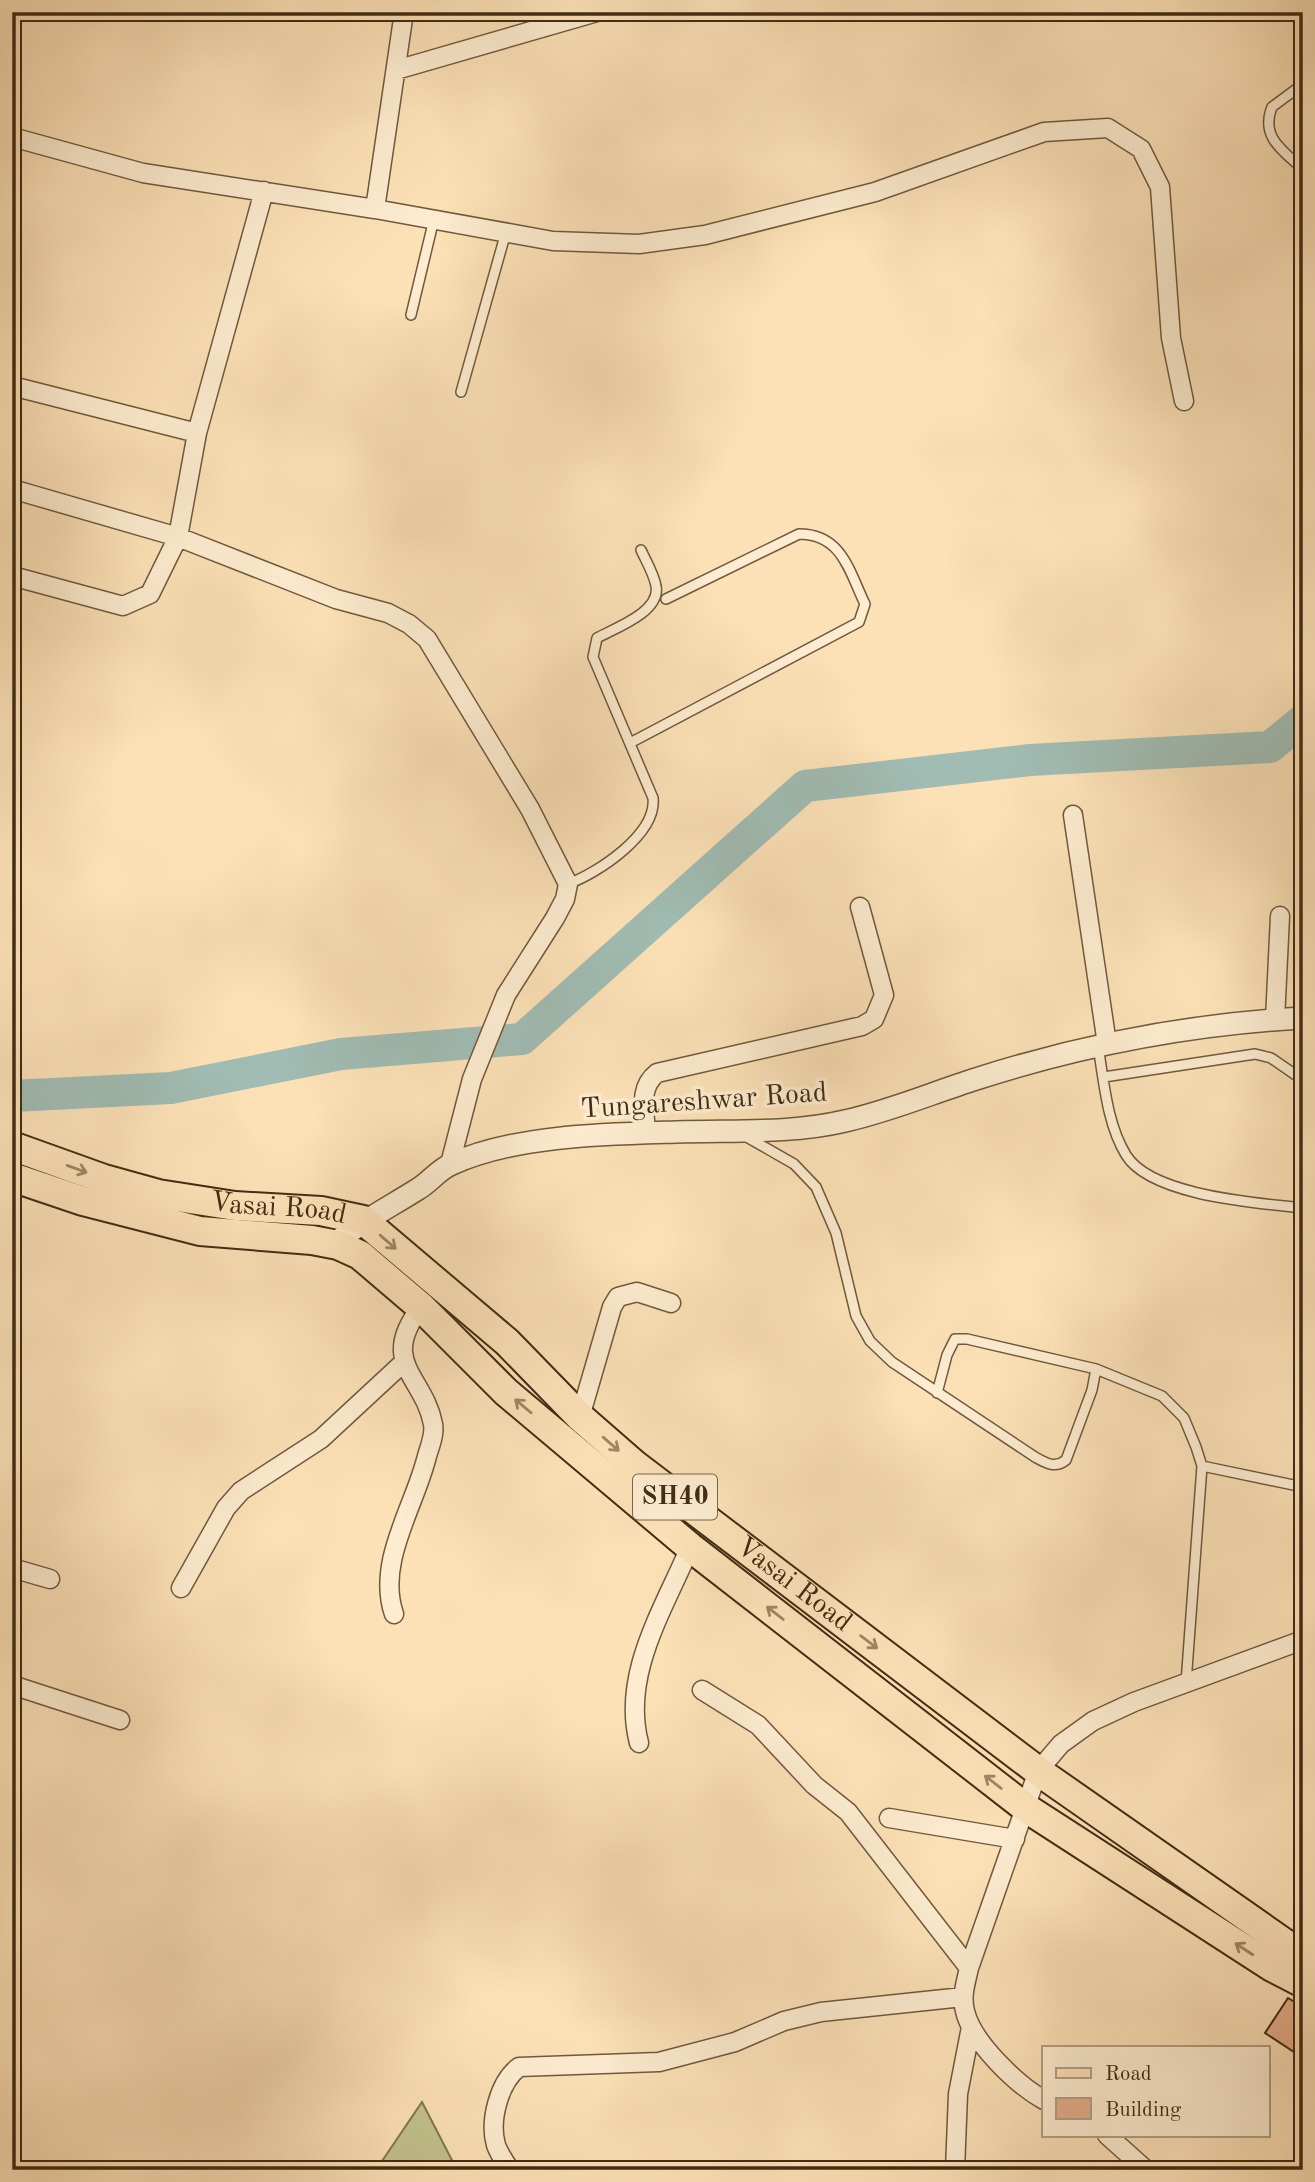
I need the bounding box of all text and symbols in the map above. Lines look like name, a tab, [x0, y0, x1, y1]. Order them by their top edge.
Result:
street label: Tungareshwar Road	[580, 1079, 828, 1125]
one-way arrow	[65, 1164, 87, 1176]
street label: Vasai Road	[208, 1188, 349, 1230]
one-way arrow	[379, 1234, 397, 1250]
one-way arrow	[515, 1398, 533, 1414]
one-way arrow	[602, 1436, 620, 1452]
road number: SH40	[633, 1474, 717, 1520]
street label: Vasai Road	[730, 1533, 856, 1638]
one-way arrow	[766, 1605, 785, 1620]
one-way arrow	[859, 1635, 878, 1649]
one-way arrow	[985, 1775, 1003, 1790]
one-way arrow	[1234, 1942, 1254, 1956]
legend	[1042, 2046, 1270, 2136]
text: Road	[1105, 2064, 1152, 2085]
text: Building	[1105, 2100, 1182, 2121]

